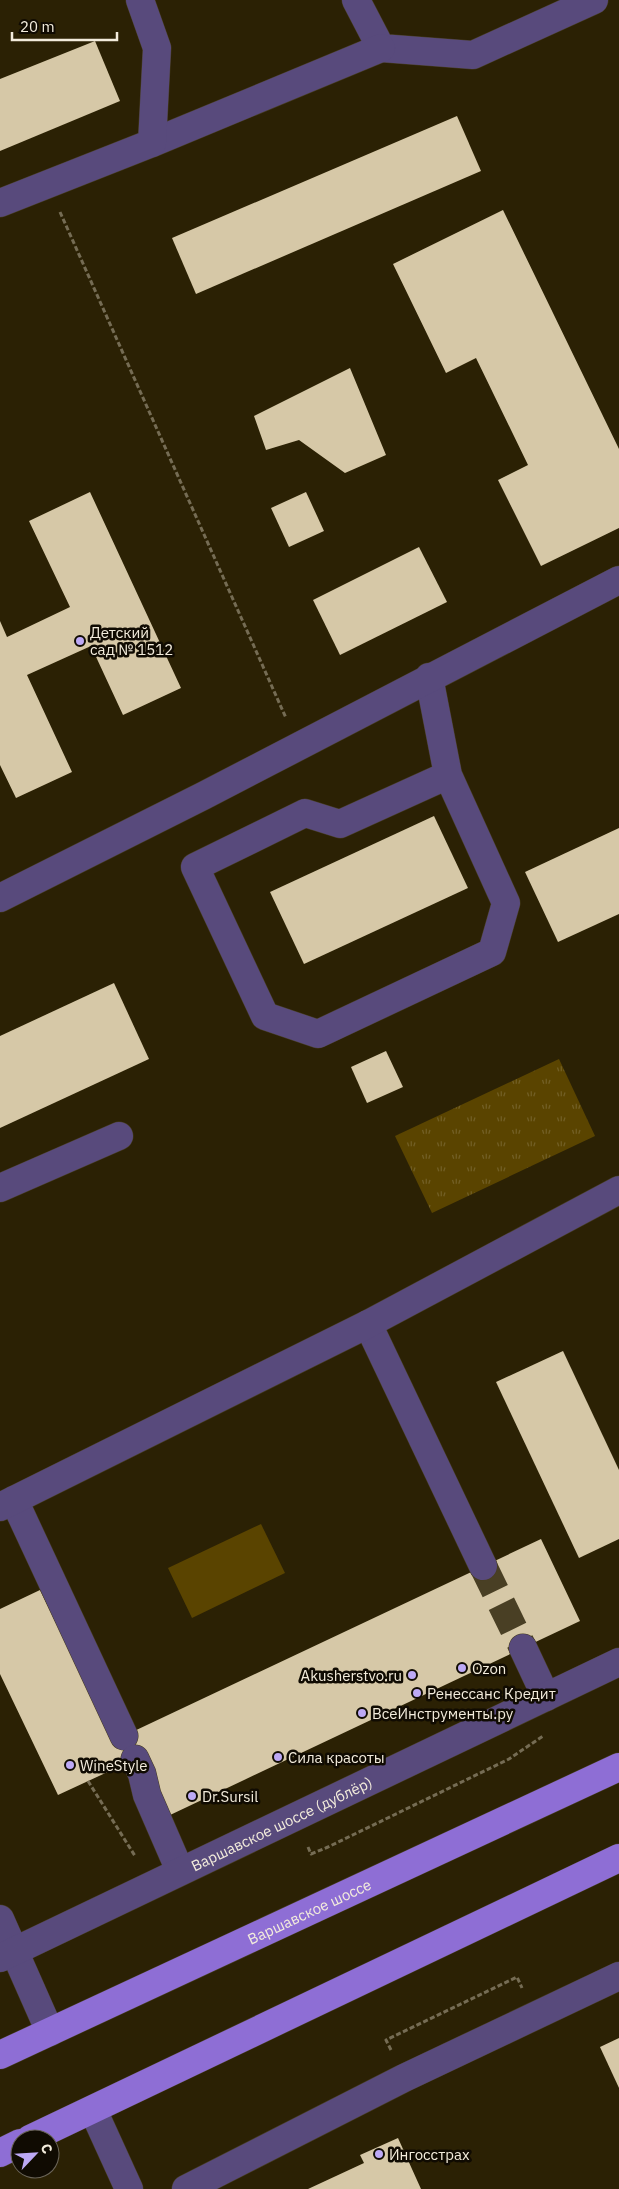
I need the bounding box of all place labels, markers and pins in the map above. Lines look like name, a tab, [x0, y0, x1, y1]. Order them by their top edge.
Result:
place label: Детский сад № 1512	[90, 623, 173, 659]
marker: Детский сад № 1512	[74, 635, 86, 647]
place label: Ozon	[472, 1659, 506, 1678]
marker: Ozon	[456, 1662, 468, 1674]
place label: Akusherstvo.ru	[301, 1666, 402, 1685]
marker: Akusherstvo.ru	[406, 1669, 418, 1681]
place label: Ренессанс Кредит	[427, 1684, 556, 1703]
marker: Ренессанс Кредит	[411, 1687, 423, 1699]
place label: ВсеИнструменты.ру	[372, 1704, 514, 1723]
marker: ВсеИнструменты.ру	[356, 1707, 368, 1719]
place label: Сила красоты	[288, 1748, 385, 1767]
marker: Сила красоты	[272, 1751, 284, 1763]
place label: WineStyle	[80, 1756, 148, 1775]
marker: WineStyle	[64, 1759, 76, 1771]
place label: Dr.Sursil	[202, 1787, 258, 1806]
marker: Dr.Sursil	[186, 1790, 198, 1802]
place label: Ингосстрах	[389, 2145, 470, 2164]
marker: Ингосстрах	[373, 2148, 385, 2160]

